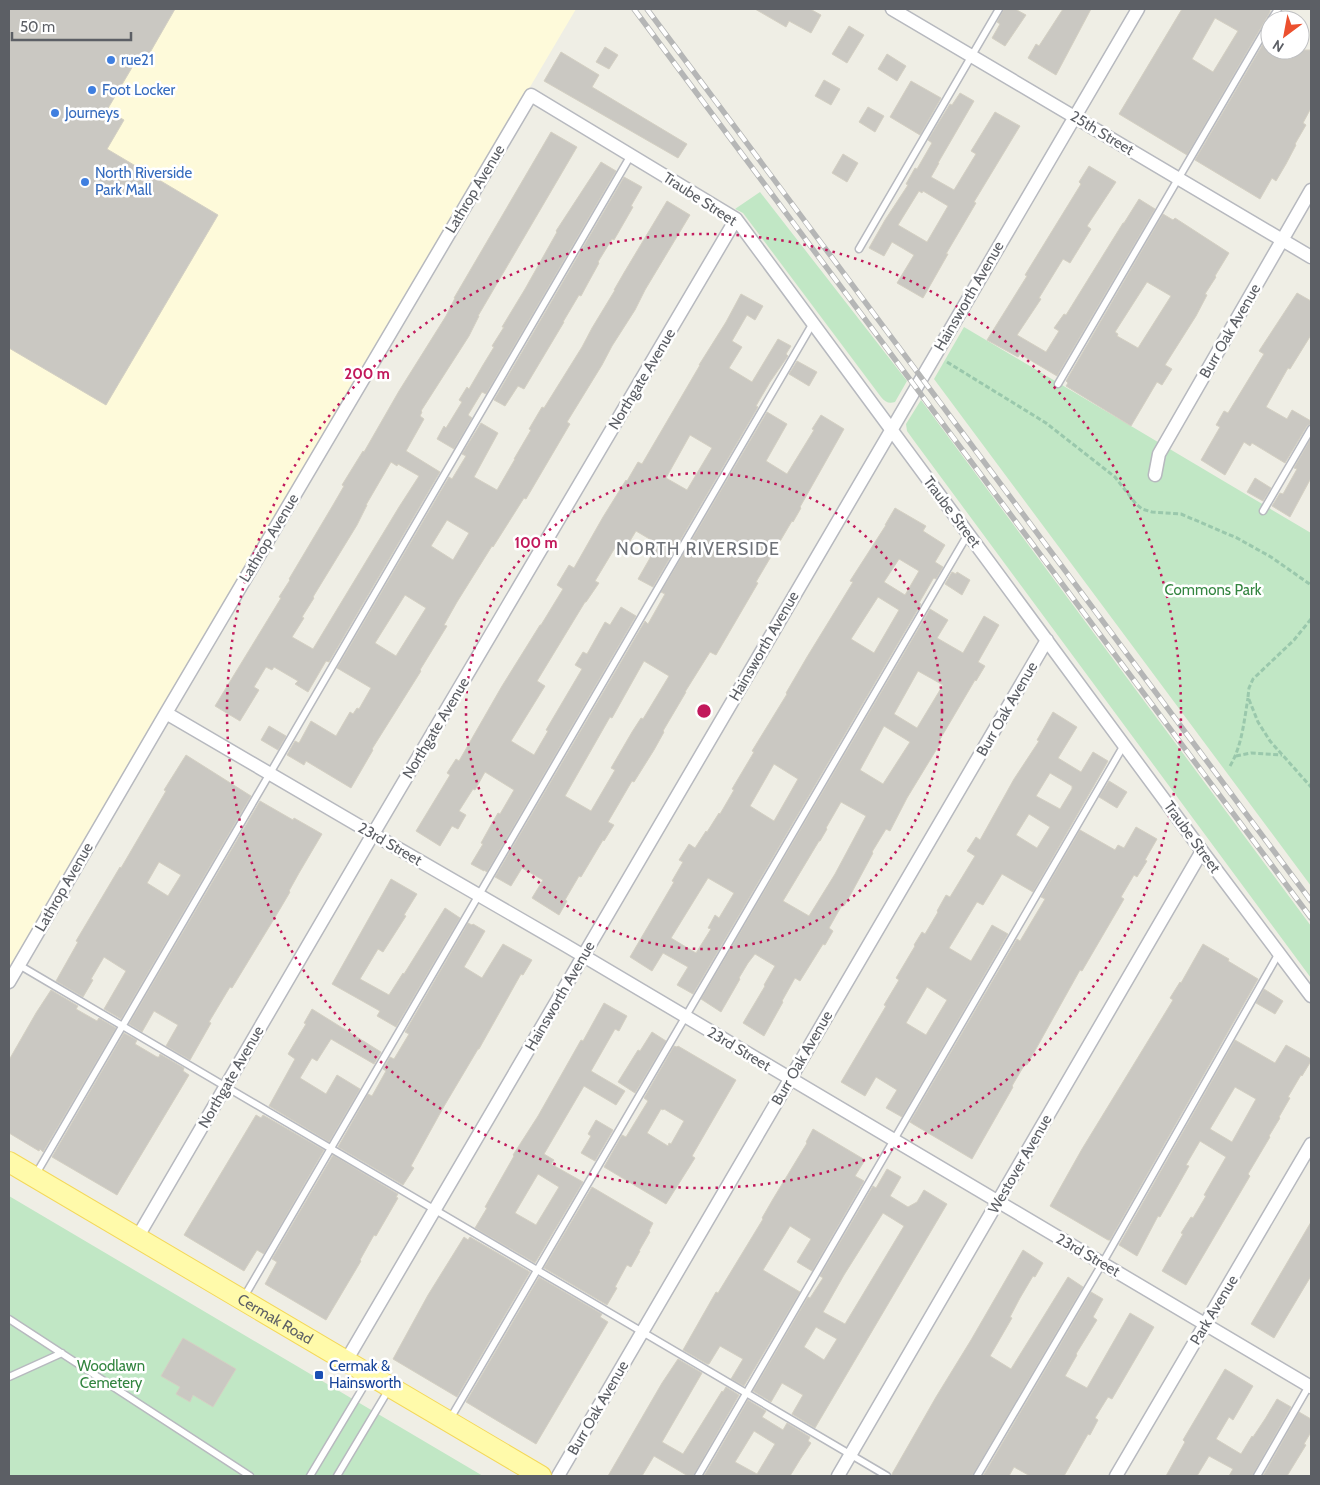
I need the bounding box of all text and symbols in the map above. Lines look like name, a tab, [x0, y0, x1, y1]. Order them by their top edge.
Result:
scale bar	[12, 10, 131, 42]
north arrow	[1260, 10, 1310, 60]
text: 50 m	[20, 18, 55, 36]
text: N	[1269, 36, 1287, 56]
place label: rue21	[121, 51, 154, 69]
marker: rue21	[105, 54, 117, 66]
place label: Foot Locker	[102, 81, 176, 99]
marker: Foot Locker	[86, 84, 98, 96]
place label: Journeys	[64, 104, 119, 122]
marker: Journeys	[49, 107, 61, 119]
street label: 25th Street	[1067, 107, 1137, 159]
street label: Lathrop Avenue	[442, 141, 509, 236]
place label: North Riverside Park Mall	[95, 164, 192, 199]
street label: Traube Street	[660, 168, 740, 230]
marker: North Riverside Park Mall	[79, 176, 91, 188]
street label: Hainsworth Avenue	[930, 238, 1008, 354]
street label: Burr Oak Avenue	[1196, 280, 1264, 381]
street label: Northgate Avenue	[605, 325, 679, 433]
text: 200 m	[344, 365, 390, 383]
street label: Traube Street	[919, 473, 985, 551]
street label: Lathrop Avenue	[236, 490, 303, 585]
text: 100 m	[514, 534, 558, 552]
district label: NORTH RIVERSIDE	[616, 538, 780, 560]
park label: Commons Park	[1165, 581, 1262, 599]
street label: Hainsworth Avenue	[725, 588, 803, 704]
street label: Burr Oak Avenue	[973, 658, 1041, 759]
street label: Northgate Avenue	[399, 674, 473, 782]
centre of rings	[695, 702, 713, 720]
street label: Traube Street	[1160, 798, 1224, 876]
street label: 23rd Street	[355, 819, 425, 869]
street label: Lathrop Avenue	[31, 839, 97, 935]
street label: Hainsworth Avenue	[521, 938, 599, 1054]
street label: Burr Oak Avenue	[768, 1007, 836, 1108]
street label: Northgate Avenue	[195, 1023, 268, 1131]
street label: 23rd Street	[704, 1023, 774, 1075]
street label: Westover Avenue	[984, 1111, 1056, 1217]
street label: 23rd Street	[1053, 1230, 1123, 1280]
street label: Park Avenue	[1186, 1272, 1242, 1348]
street label: Cermak Road	[234, 1290, 316, 1348]
park label: Woodlawn Cemetery	[77, 1357, 145, 1392]
place label: Cermak & Hainsworth	[329, 1357, 401, 1392]
street label: Burr Oak Avenue	[564, 1357, 632, 1458]
marker: Cermak & Hainsworth	[313, 1369, 325, 1381]

